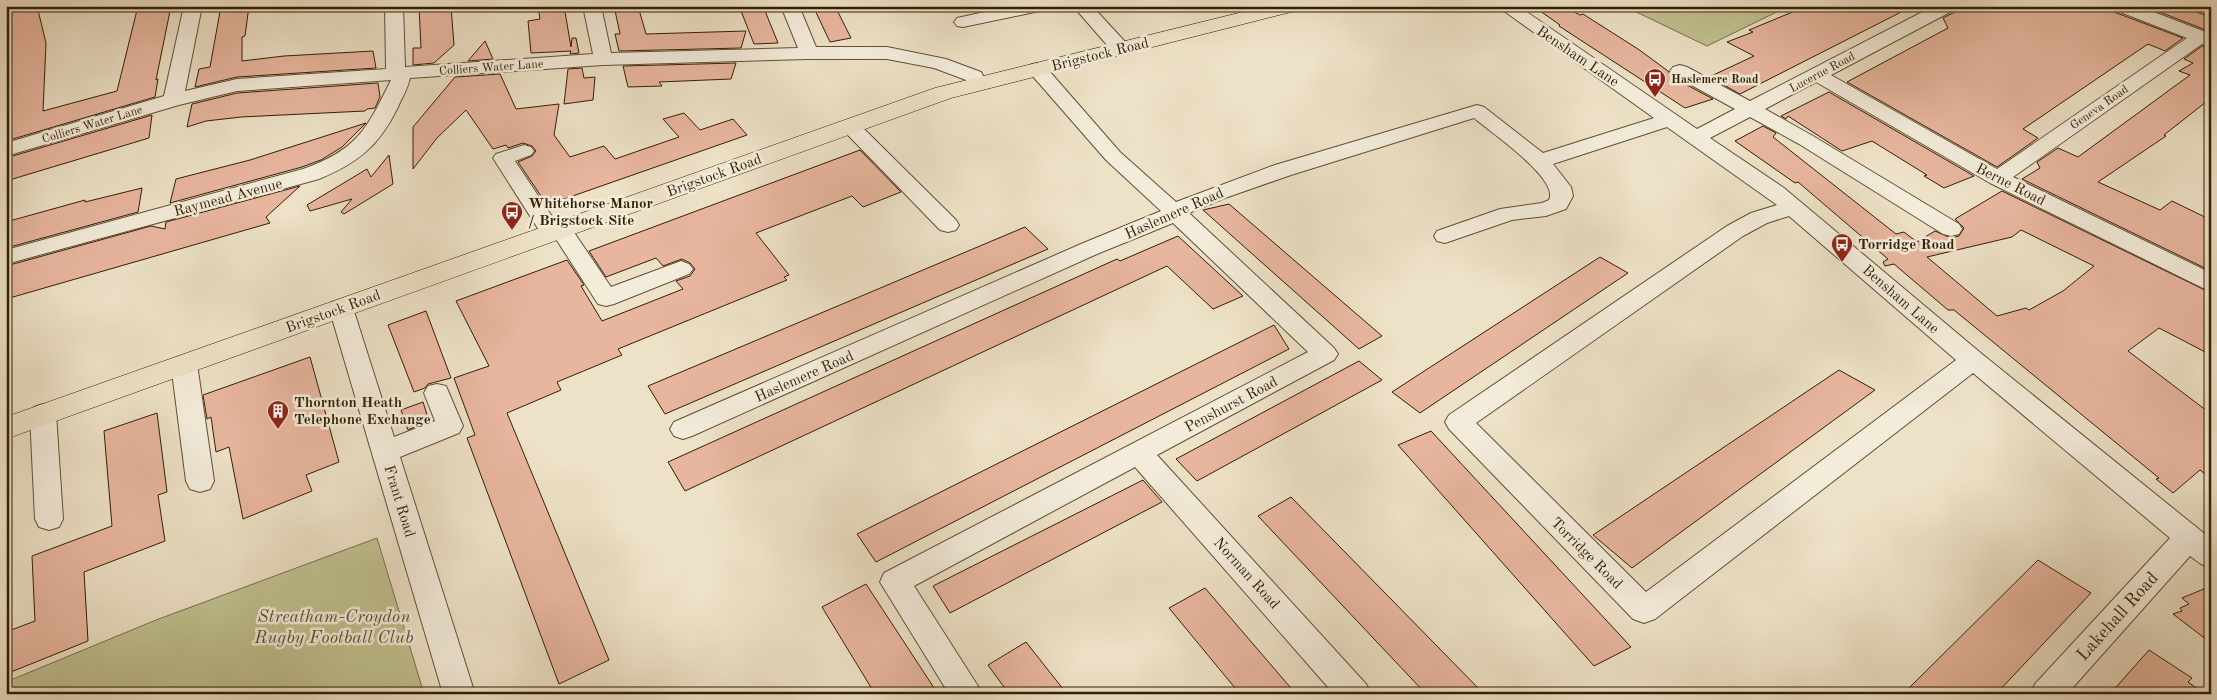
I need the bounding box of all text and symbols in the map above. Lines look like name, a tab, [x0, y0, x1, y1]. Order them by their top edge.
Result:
street label: Bensham Lane	[1533, 24, 1621, 90]
street label: Brigstock Road	[1050, 36, 1151, 75]
street label: Lucerne Road	[1788, 51, 1857, 95]
street label: Colliers Water Lane	[439, 58, 544, 78]
bus stop icon: Haslemere Road	[1643, 67, 1667, 98]
place label: Haslemere Road	[1671, 74, 1759, 86]
street label: Geneva Road	[2068, 83, 2131, 132]
street label: Colliers Water Lane	[41, 104, 144, 146]
street label: Brigstock Road	[665, 152, 764, 201]
street label: Berne Road	[1973, 161, 2048, 209]
street label: Raymead Avenue	[172, 177, 284, 220]
street label: Haslemere Road	[1123, 186, 1226, 243]
place label: Whitehorse Manor / Brigstock Site	[528, 197, 654, 229]
bus stop icon: Whitehorse Manor / Brigstock Site	[500, 200, 524, 231]
bus stop icon: Torridge Road	[1830, 232, 1854, 263]
place label: Torridge Road	[1858, 238, 1955, 253]
street label: Bensham Lane	[1859, 263, 1941, 337]
street label: Brigstock Road	[284, 288, 383, 337]
street label: Haslemere Road	[753, 349, 856, 406]
street label: Penshurst Road	[1183, 375, 1281, 436]
place label: Thornton Heath Telephone Exchange	[294, 396, 431, 428]
building icon: Thornton Heath Telephone Exchange	[266, 399, 290, 430]
street label: Frant Road	[380, 464, 417, 539]
street label: Torridge Road	[1547, 516, 1625, 593]
street label: Norman Road	[1210, 535, 1282, 613]
street label: Lakehall Road	[2074, 569, 2162, 664]
park label: Streatham-Croydon Rugby Football Club	[253, 608, 414, 647]

